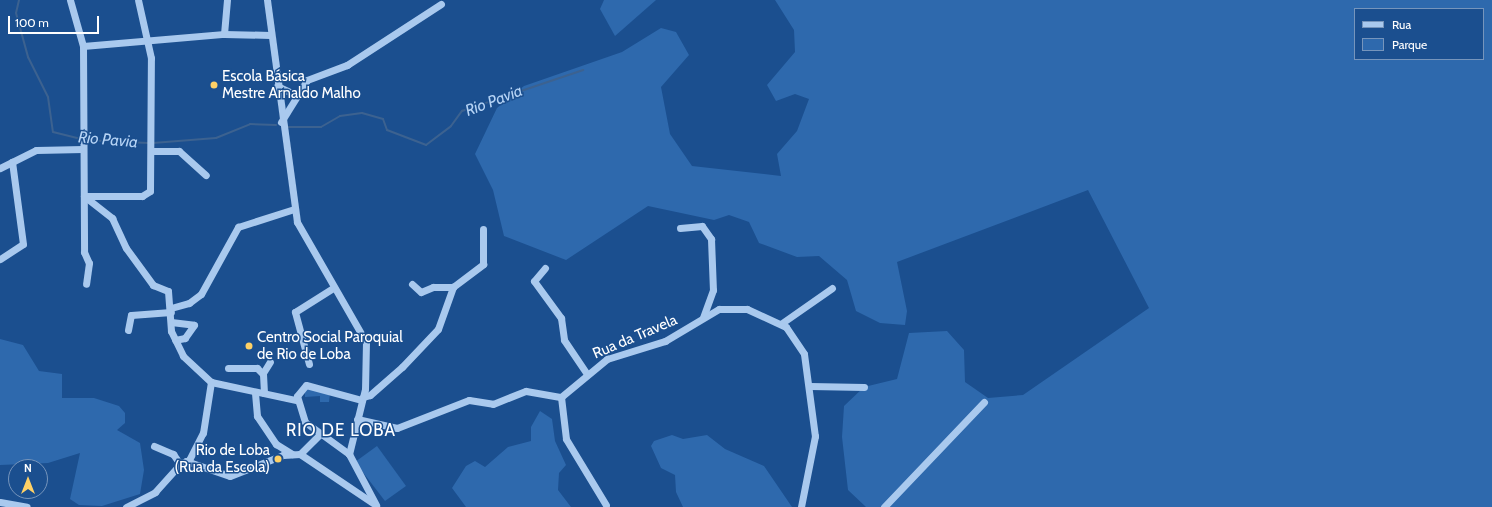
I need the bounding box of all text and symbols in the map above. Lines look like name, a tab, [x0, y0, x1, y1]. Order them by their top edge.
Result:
scale bar	[10, 8, 101, 34]
legend	[1354, 8, 1484, 60]
text: 100 m	[15, 15, 49, 30]
text: Rua	[1392, 17, 1411, 32]
text: Parque	[1392, 37, 1427, 52]
place label: Escola Básica Mestre Arnaldo Malho	[222, 67, 361, 102]
marker: Escola Básica Mestre Arnaldo Malho	[209, 80, 219, 90]
water label: Rio Pavia	[463, 81, 525, 121]
water label: Rio Pavia	[77, 128, 139, 152]
street label: Rua da Travela	[590, 311, 680, 363]
place label: Centro Social Paroquial de Rio de Loba	[257, 328, 403, 363]
marker: Centro Social Paroquial de Rio de Loba	[244, 341, 254, 351]
district label: RIO DE LOBA	[286, 421, 396, 441]
place label: Rio de Loba (Rua da Escola)	[175, 441, 270, 476]
marker: Rio de Loba (Rua da Escola)	[273, 454, 283, 464]
north arrow	[8, 459, 48, 499]
text: N	[24, 461, 32, 475]

